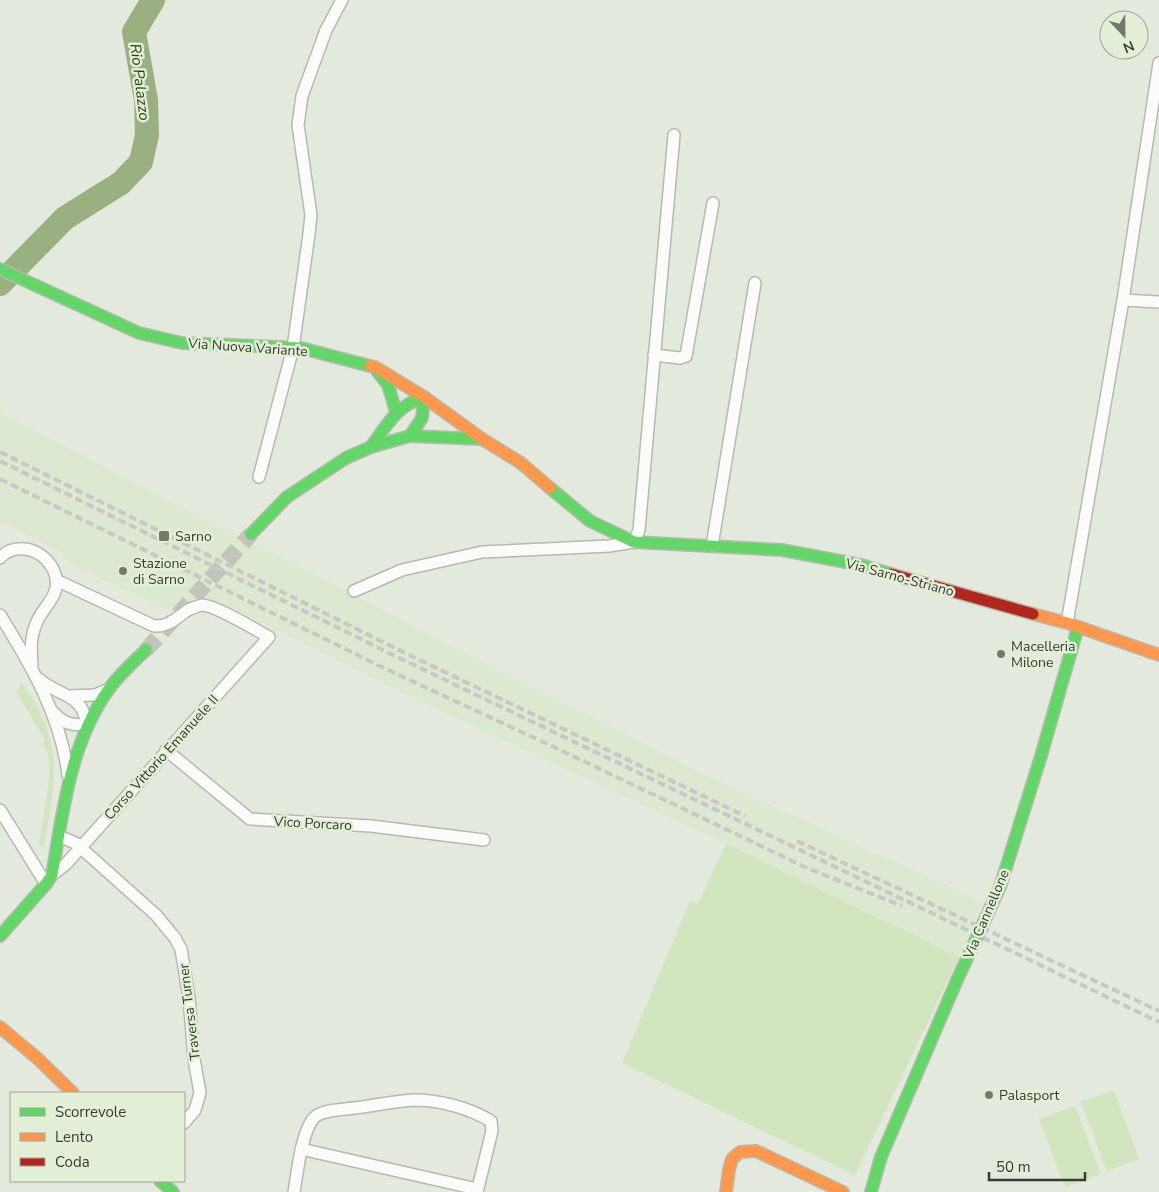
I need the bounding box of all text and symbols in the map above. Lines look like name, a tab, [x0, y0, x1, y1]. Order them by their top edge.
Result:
north arrow	[1099, 10, 1149, 60]
text: N	[1120, 36, 1137, 57]
water label: Rio Palazzo	[125, 42, 155, 122]
street label: Via Nuova Variante	[186, 334, 309, 361]
place label: Sarno	[175, 527, 212, 546]
marker: Sarno	[157, 529, 171, 543]
place label: Stazione di Sarno	[133, 554, 187, 589]
street label: Via Sarno-Striano	[843, 554, 956, 601]
marker: Stazione di Sarno	[117, 565, 129, 577]
place label: Macelleria Milone	[1011, 637, 1076, 672]
marker: Macelleria Milone	[995, 648, 1007, 660]
street label: Corso Vittorio Emanuele II	[100, 691, 223, 824]
street label: Vico Porcaro	[272, 812, 353, 835]
street label: Via Cannellone	[959, 867, 1014, 963]
street label: Traversa Turner	[174, 962, 205, 1062]
place label: Palasport	[999, 1086, 1060, 1105]
marker: Palasport	[983, 1089, 995, 1101]
legend	[10, 1092, 185, 1182]
text: Scorrevole	[55, 1102, 126, 1122]
text: Lento	[55, 1127, 93, 1147]
scale bar	[989, 1150, 1085, 1182]
text: Coda	[55, 1152, 90, 1172]
text: 50 m	[996, 1157, 1031, 1177]

